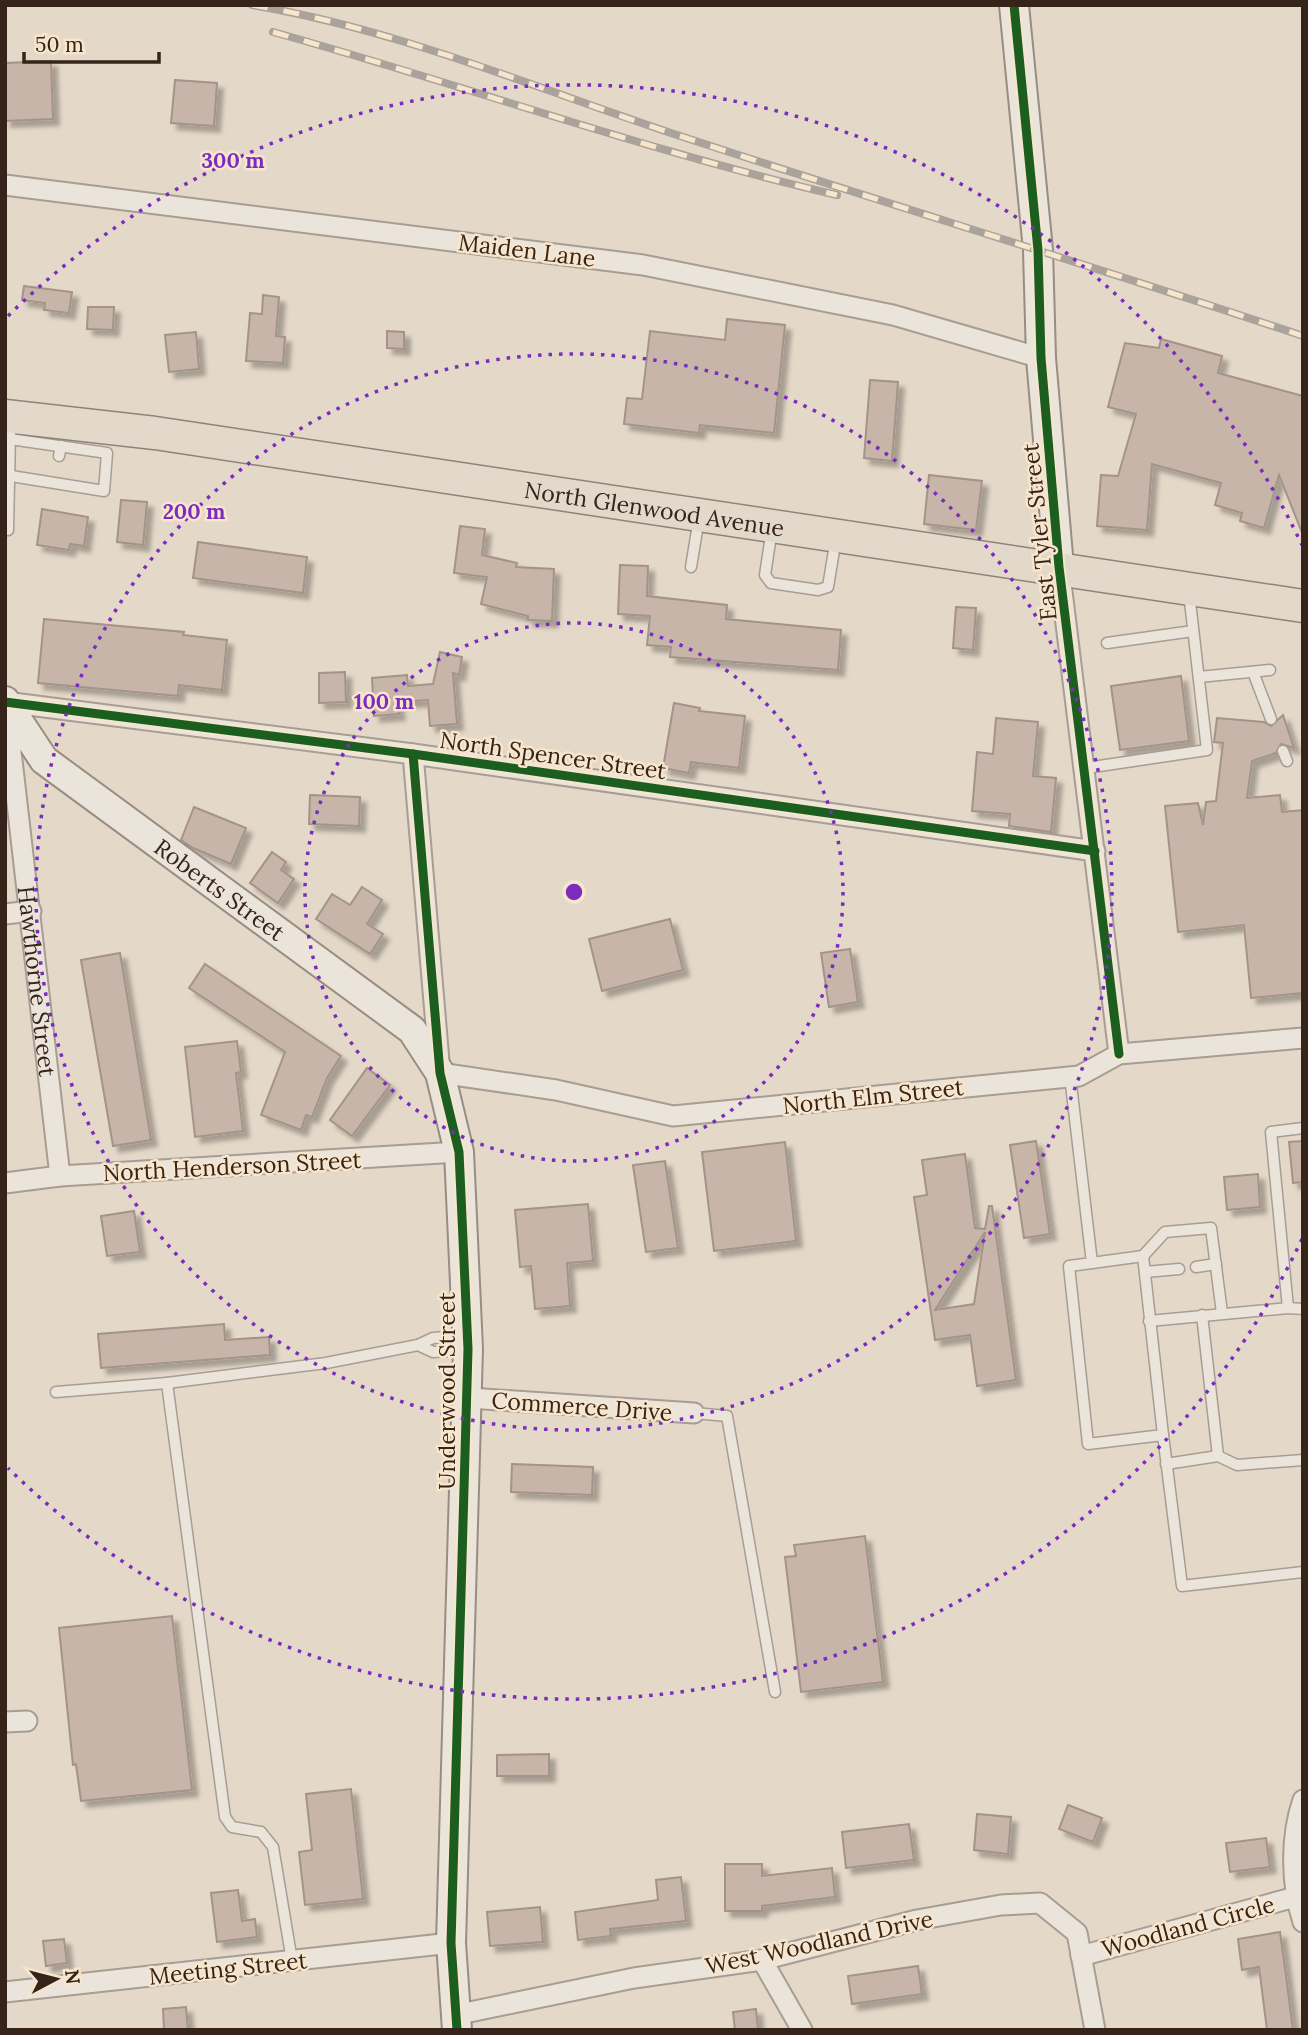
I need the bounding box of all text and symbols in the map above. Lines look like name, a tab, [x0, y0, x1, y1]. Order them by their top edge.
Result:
scale bar	[24, 21, 159, 65]
text: 50 m	[35, 31, 84, 58]
text: 300 m	[201, 147, 265, 174]
street label: Maiden Lane	[457, 227, 597, 273]
street label: East Tyler Street	[1015, 442, 1063, 622]
street label: North Glenwood Avenue	[522, 474, 786, 542]
text: 200 m	[163, 498, 225, 525]
text: 100 m	[354, 688, 414, 715]
street label: North Spencer Street	[438, 725, 668, 785]
street label: Roberts Street	[149, 832, 291, 947]
centre of rings	[562, 880, 586, 904]
street label: Hawthorne Street	[12, 884, 63, 1078]
street label: North Elm Street	[781, 1072, 965, 1120]
street label: North Henderson Street	[102, 1145, 362, 1187]
street label: Underwood Street	[432, 1292, 461, 1490]
street label: Commerce Drive	[491, 1385, 673, 1427]
street label: Woodland Circle	[1098, 1889, 1278, 1963]
street label: West Woodland Drive	[702, 1904, 936, 1980]
north arrow	[21, 1944, 91, 2014]
street label: Meeting Street	[147, 1945, 309, 1991]
text: N	[60, 1968, 86, 1986]

